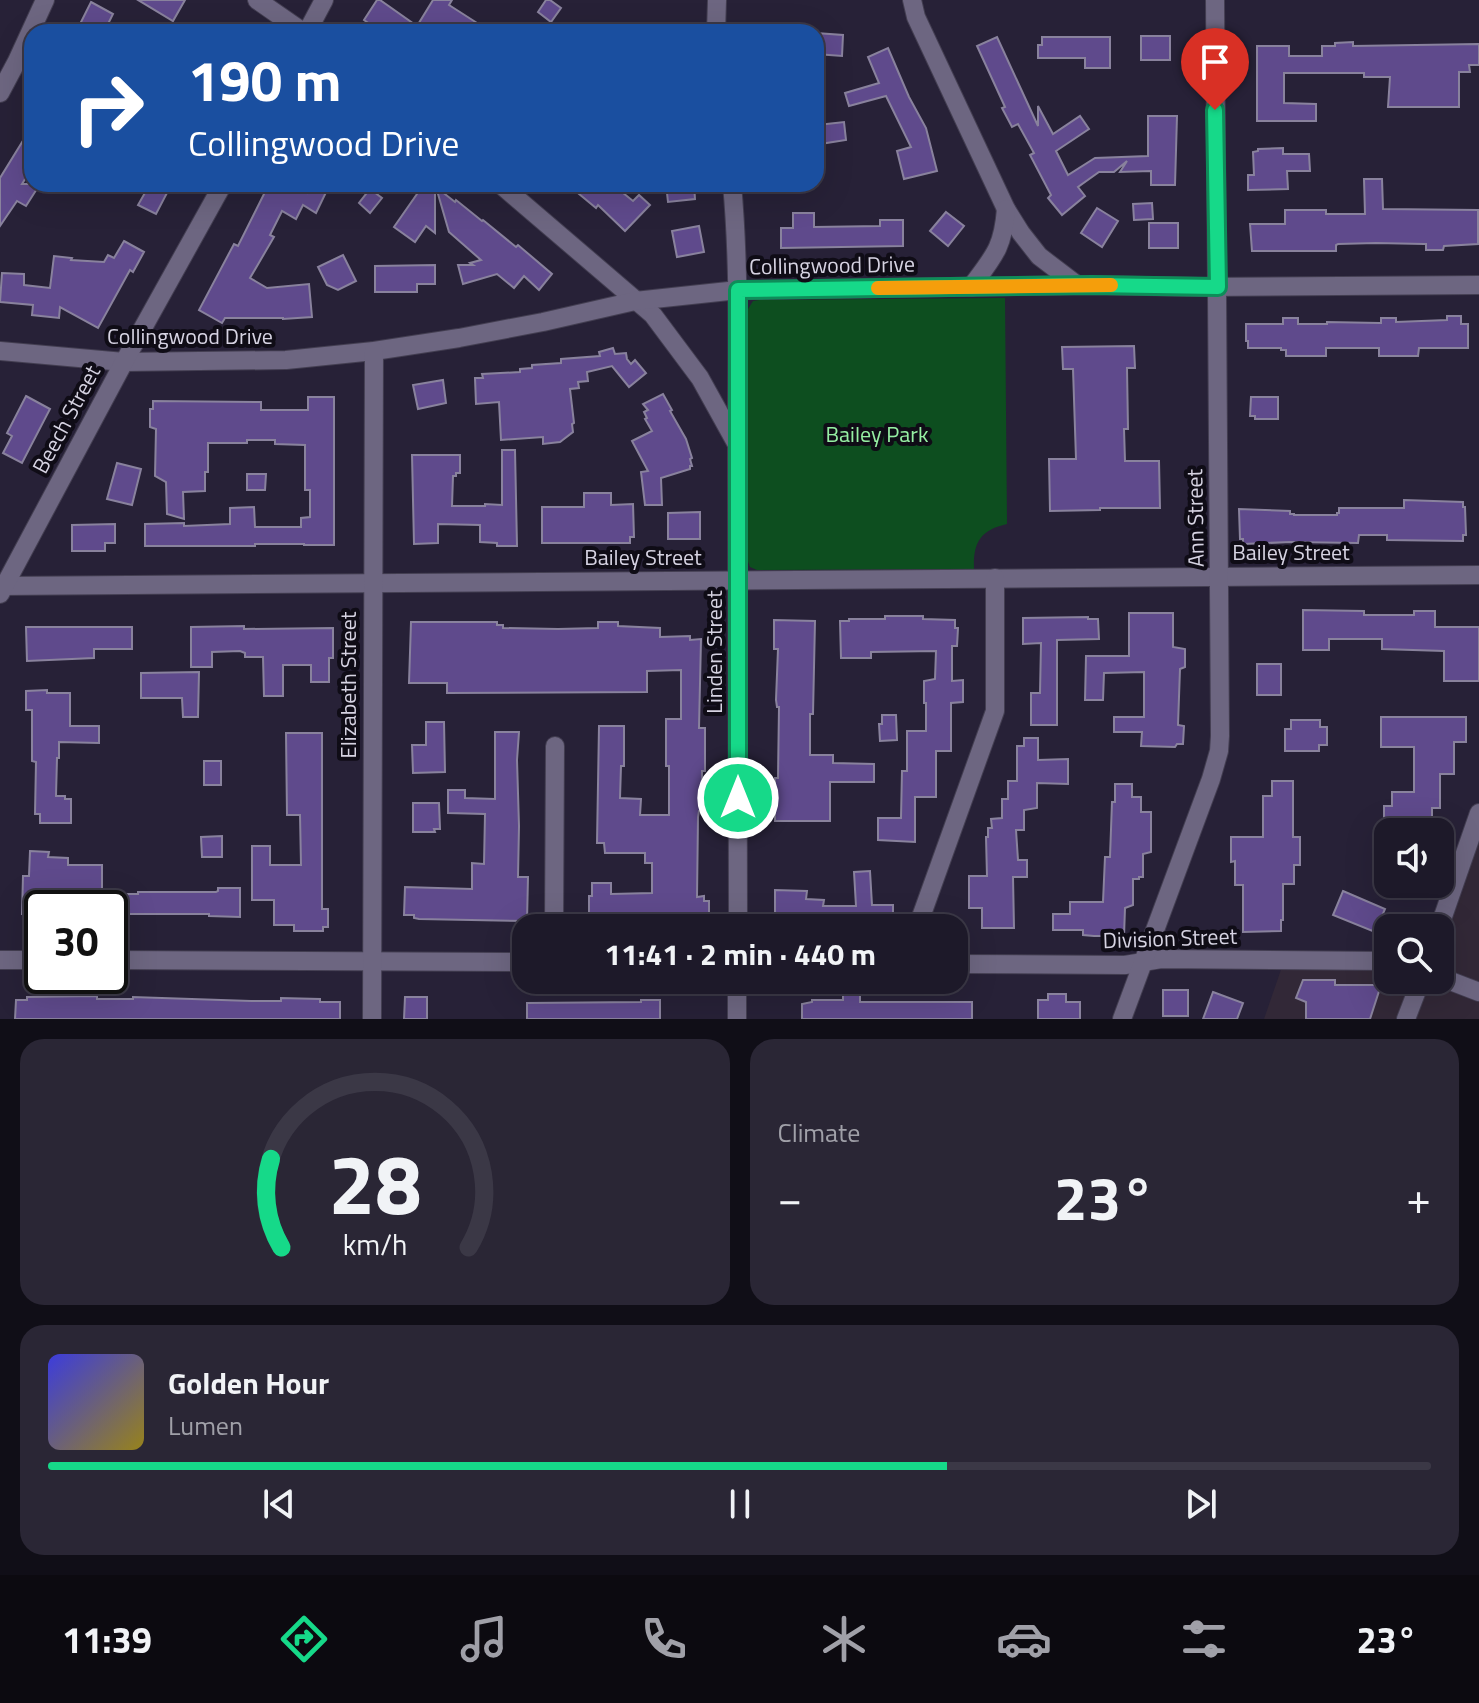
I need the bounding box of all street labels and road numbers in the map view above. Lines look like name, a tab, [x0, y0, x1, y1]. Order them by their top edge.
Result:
street label: Collingwood Drive	[749, 247, 915, 283]
street label: Collingwood Drive	[107, 319, 273, 353]
street label: Beech Street	[23, 358, 109, 479]
street label: Ann Street	[1177, 468, 1213, 567]
street label: Bailey Street	[1232, 535, 1350, 569]
street label: Bailey Street	[584, 540, 702, 574]
street label: Linden Street	[697, 590, 731, 714]
street label: Elizabeth Street	[331, 611, 365, 758]
street label: Division Street	[1102, 919, 1238, 957]

